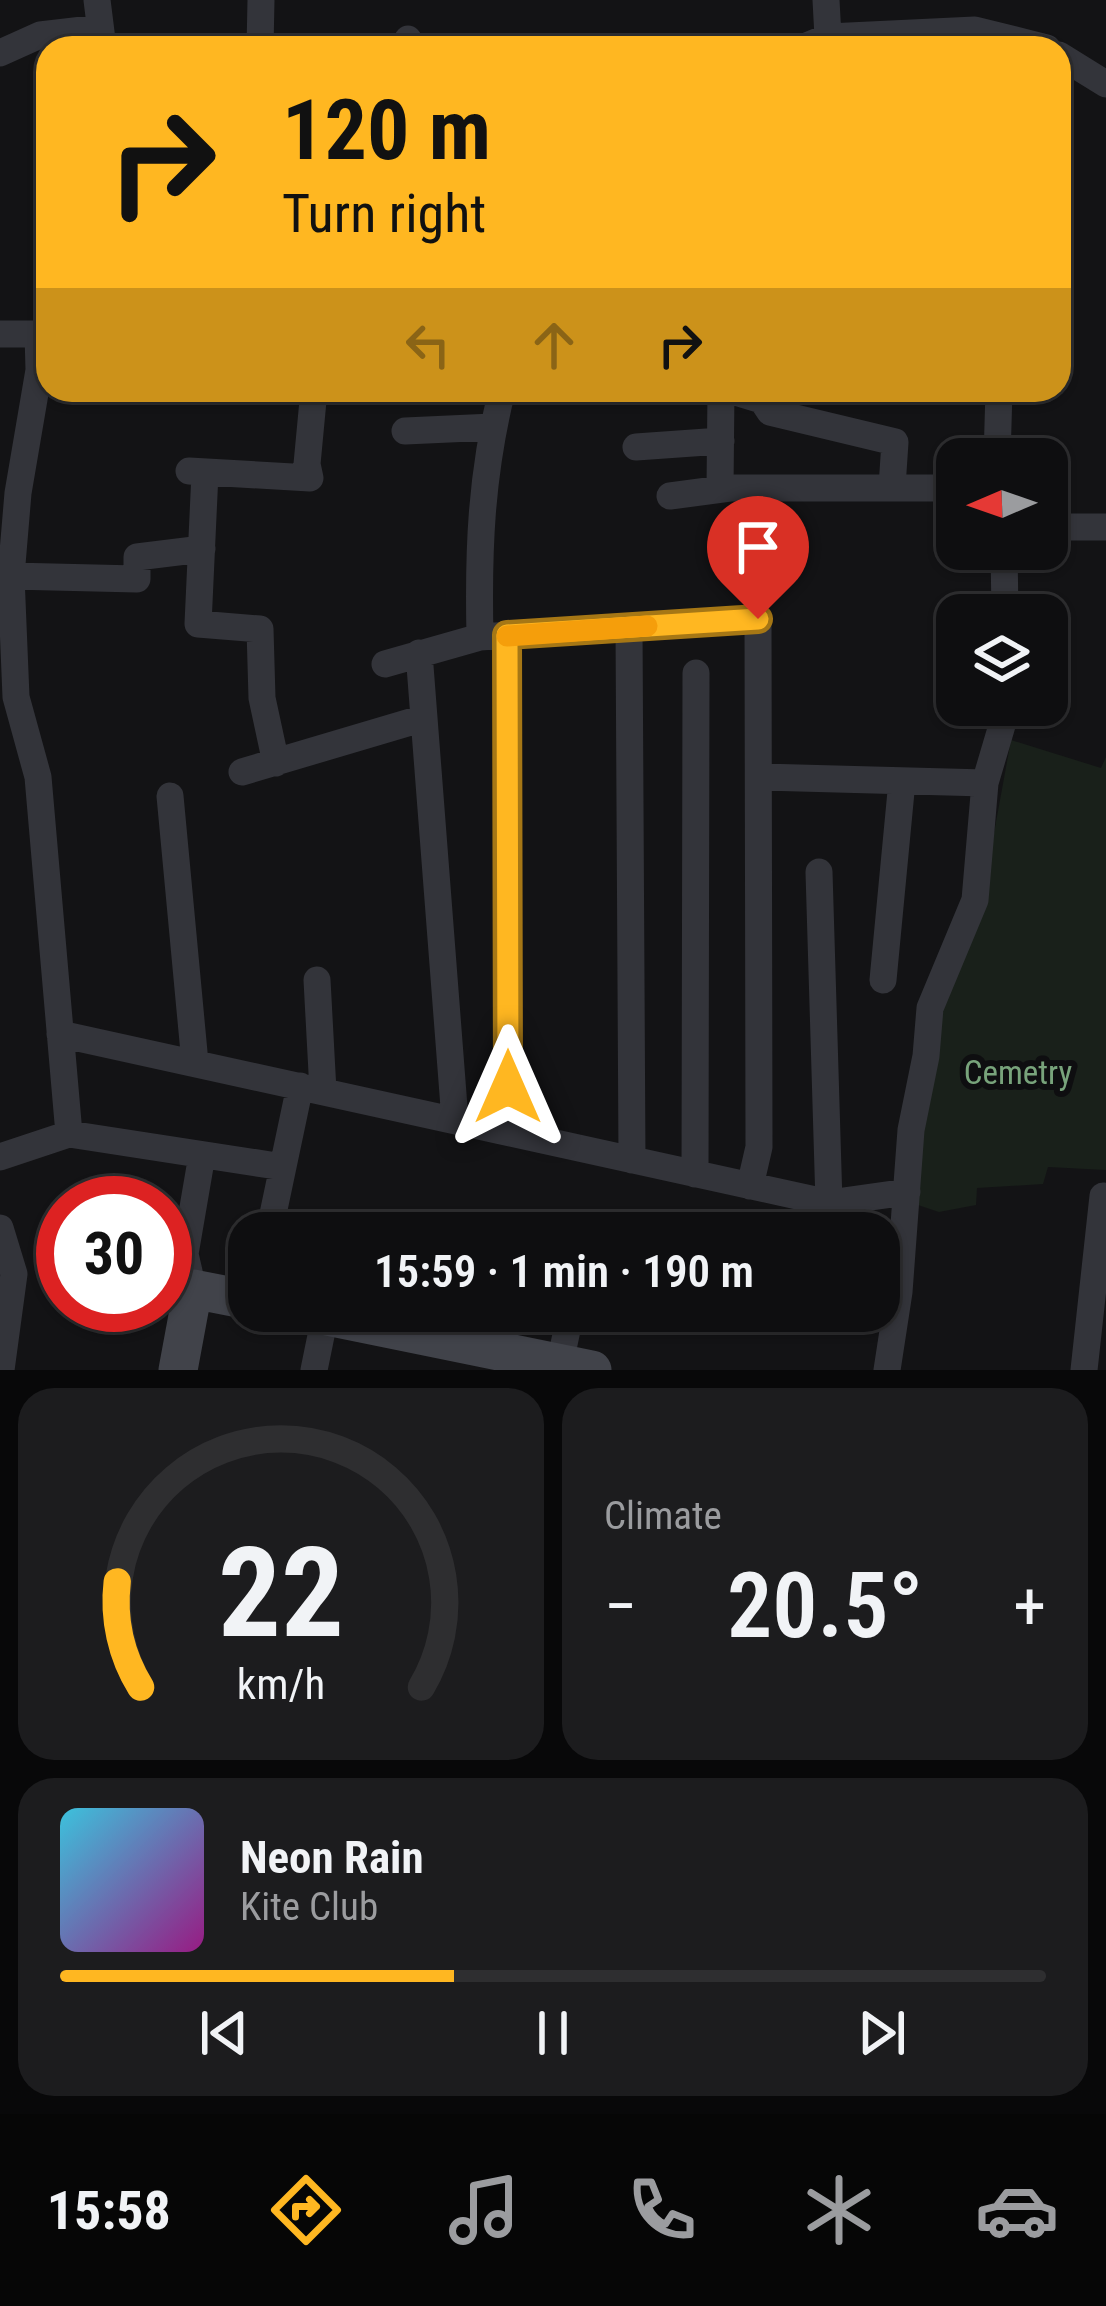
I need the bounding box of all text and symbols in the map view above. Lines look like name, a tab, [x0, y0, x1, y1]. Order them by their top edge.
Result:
text: 120 m	[282, 81, 491, 180]
icon: right	[84, 84, 240, 240]
text: Turn right	[282, 182, 486, 245]
icon: left	[395, 312, 461, 378]
icon: ahead	[521, 312, 587, 378]
icon: right	[647, 312, 713, 378]
north arrow	[936, 438, 1068, 570]
map controls	[936, 438, 1068, 726]
pin	[707, 496, 809, 619]
icon: arrive	[725, 514, 791, 580]
button: layers	[936, 594, 1068, 726]
position arrow	[445, 1024, 571, 1150]
park label: Cemetry	[964, 1053, 1072, 1092]
speed limit sign: 30	[36, 1176, 192, 1332]
text: 15:59 · 1 min · 190 m	[374, 1245, 754, 1298]
text: Climate	[604, 1493, 722, 1539]
text: 22	[218, 1520, 344, 1666]
text: 20.5°	[727, 1554, 923, 1659]
text: −	[604, 1568, 637, 1645]
text: +	[1013, 1568, 1046, 1645]
text: km/h	[237, 1659, 325, 1709]
text: Neon Rain	[240, 1831, 424, 1884]
text: Kite Club	[240, 1884, 378, 1930]
icon: previous	[191, 2000, 257, 2066]
icon: pause	[520, 2000, 586, 2066]
icon: next	[849, 2000, 915, 2066]
icon: directions	[264, 2168, 348, 2252]
icon: music	[442, 2168, 526, 2252]
icon: phone	[620, 2168, 704, 2252]
icon: climate	[797, 2168, 881, 2252]
icon: car	[975, 2168, 1059, 2252]
text: 15:58	[47, 2179, 171, 2242]

